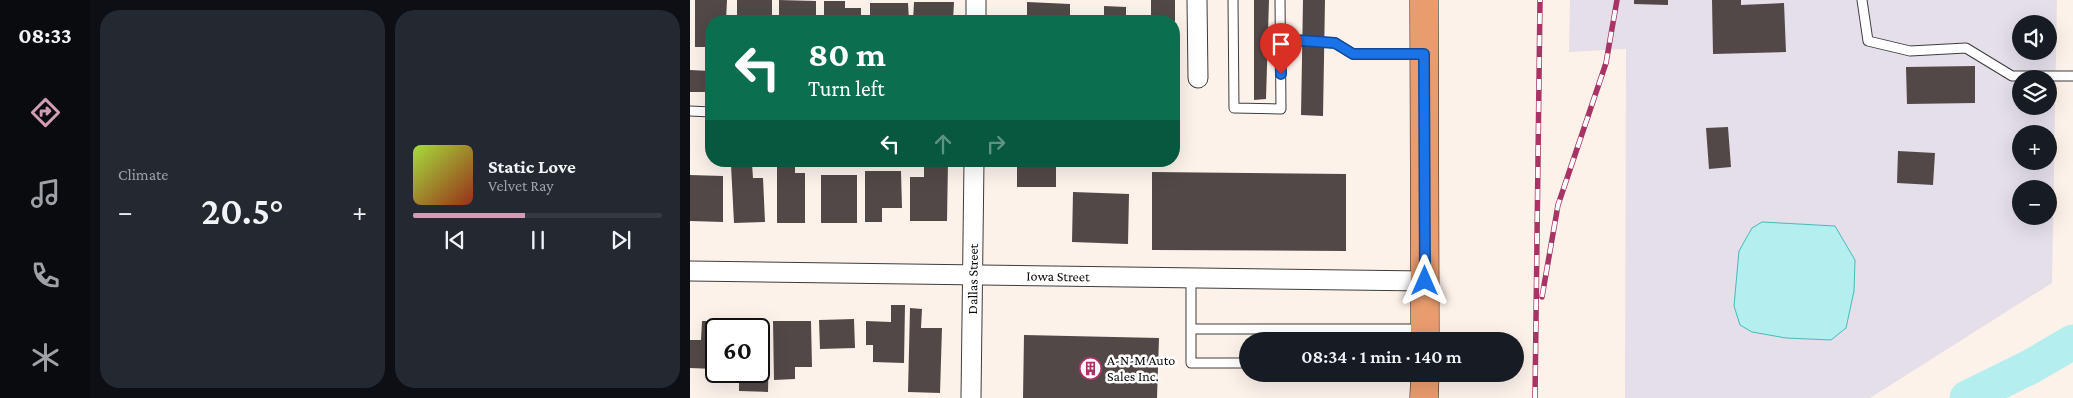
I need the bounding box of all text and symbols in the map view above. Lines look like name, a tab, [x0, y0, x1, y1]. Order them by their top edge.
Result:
map controls	[2012, 15, 2057, 225]
button: sound	[2012, 15, 2057, 60]
text: 08:33	[18, 23, 72, 48]
pin	[1260, 23, 1302, 74]
icon: arrive	[1267, 30, 1295, 58]
icon: left	[725, 35, 790, 100]
text: 80 m	[808, 35, 886, 74]
button: layers	[2012, 70, 2057, 115]
text: Turn left	[808, 76, 885, 101]
icon: directions	[28, 95, 63, 130]
button: +	[2012, 125, 2057, 170]
icon: left	[876, 130, 904, 158]
icon: ahead	[929, 130, 957, 158]
icon: right	[982, 130, 1010, 158]
text: Static Love	[488, 156, 576, 177]
text: Climate	[118, 166, 168, 183]
icon: music	[28, 176, 63, 211]
text: Velvet Ray	[488, 177, 554, 194]
button: −	[2012, 180, 2057, 225]
text: 20.5°	[201, 190, 284, 232]
text: −	[118, 196, 133, 227]
text: +	[352, 196, 367, 227]
icon: previous	[441, 226, 469, 254]
icon: pause	[524, 226, 552, 254]
icon: next	[607, 226, 635, 254]
street label: Dallas Street	[964, 243, 981, 314]
position arrow	[1398, 254, 1450, 306]
icon: phone	[28, 258, 63, 293]
street label: Iowa Street	[1026, 268, 1090, 284]
speed limit sign: 60	[705, 318, 770, 383]
icon: climate	[28, 340, 63, 375]
text: 08:34 · 1 min · 140 m	[1301, 346, 1462, 367]
place label: A-N-M Auto Sales Inc.	[1107, 352, 1175, 384]
building icon: A-N-M Auto Sales Inc.	[1079, 356, 1103, 380]

